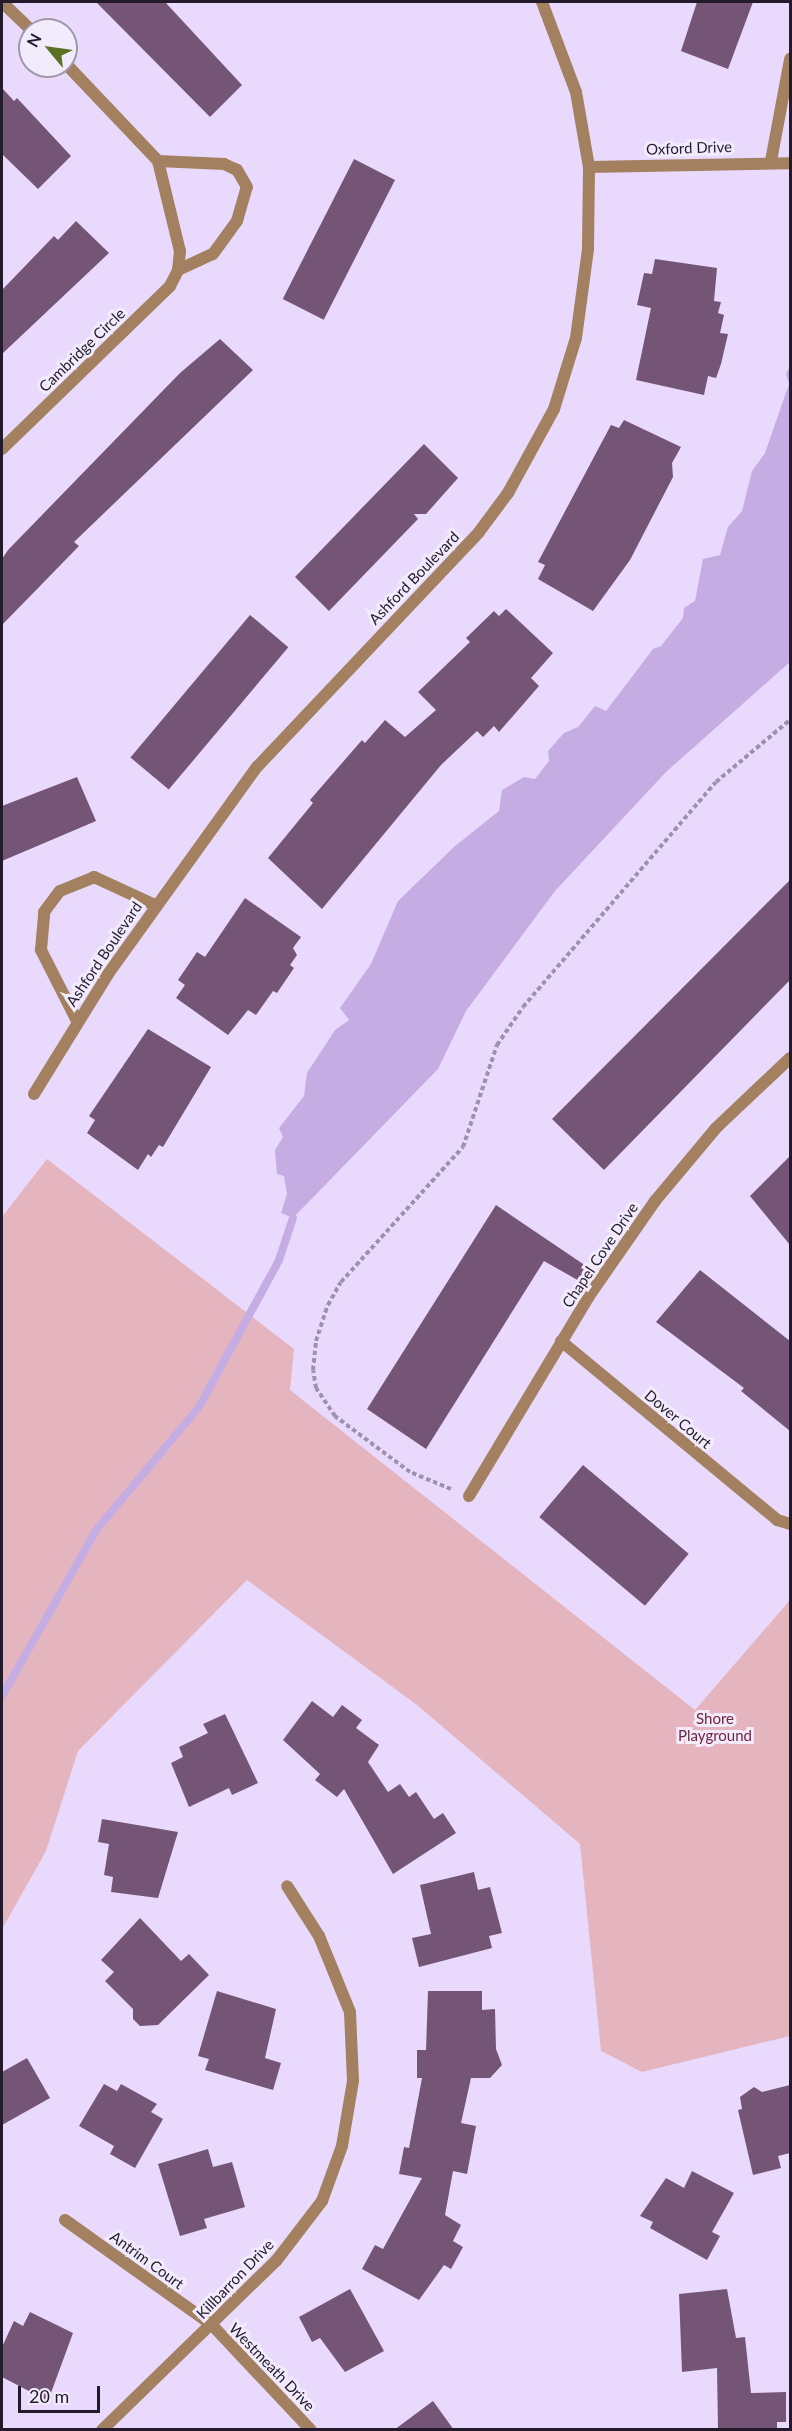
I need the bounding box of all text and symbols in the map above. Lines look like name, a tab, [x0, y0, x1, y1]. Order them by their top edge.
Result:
north arrow	[18, 18, 78, 78]
text: N	[22, 30, 45, 50]
street label: Oxford Drive	[646, 138, 732, 158]
street label: Cambridge Circle	[35, 304, 129, 396]
street label: Ashford Boulevard	[365, 528, 463, 628]
street label: Ashford Boulevard	[62, 898, 146, 1010]
street label: Chapel Cove Drive	[558, 1199, 642, 1311]
street label: Dover Court	[641, 1386, 715, 1452]
park label: Shore Playground	[678, 1709, 752, 1744]
street label: Antrim Court	[107, 2227, 187, 2293]
street label: Killbarron Drive	[193, 2236, 277, 2322]
street label: Westmeath Drive	[225, 2319, 319, 2415]
scale bar	[21, 2374, 104, 2412]
text: 20 m	[29, 2385, 69, 2407]

